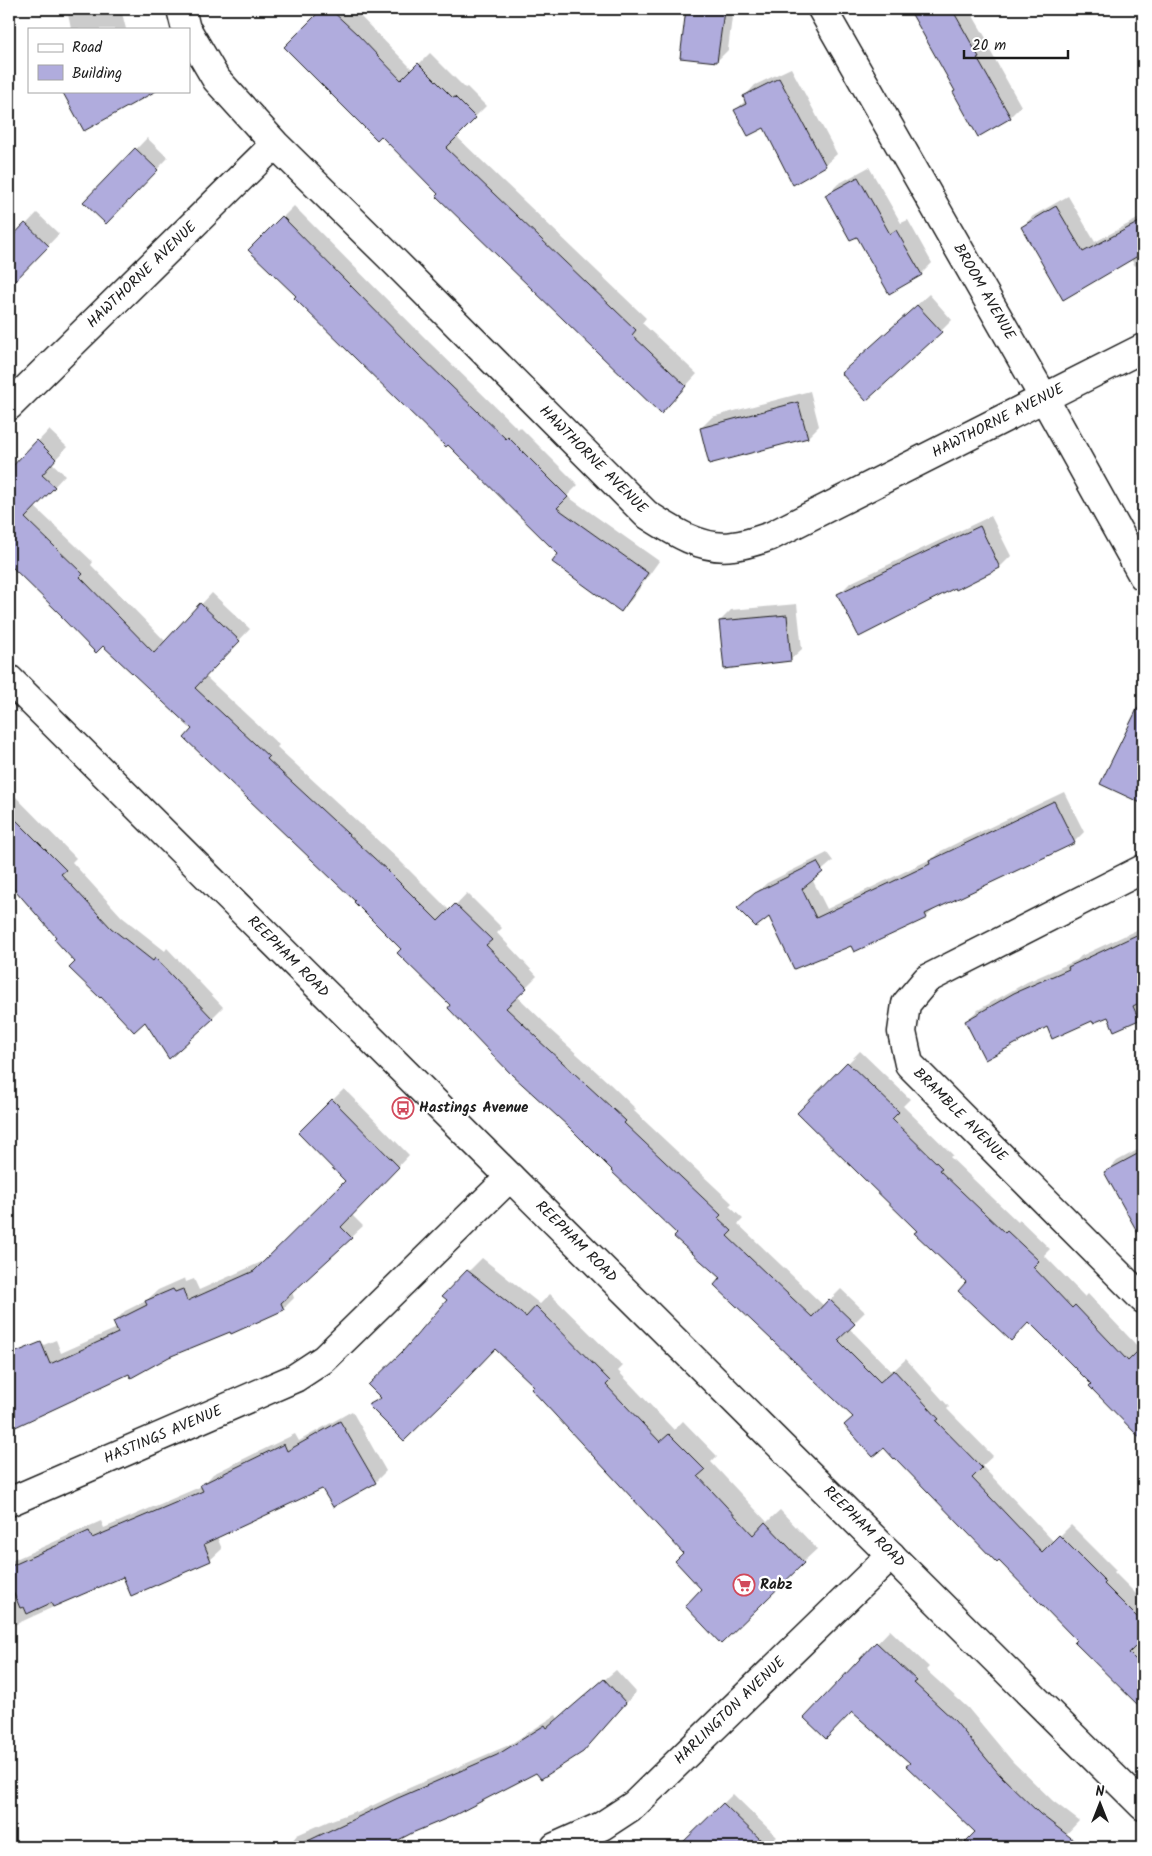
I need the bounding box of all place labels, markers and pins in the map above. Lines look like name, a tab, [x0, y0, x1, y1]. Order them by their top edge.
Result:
bus stop icon: Hastings Avenue	[391, 1096, 415, 1120]
place label: Hastings Avenue	[419, 1096, 529, 1120]
supermarket icon: Rabz	[732, 1573, 756, 1597]
place label: Rabz	[760, 1573, 792, 1597]

